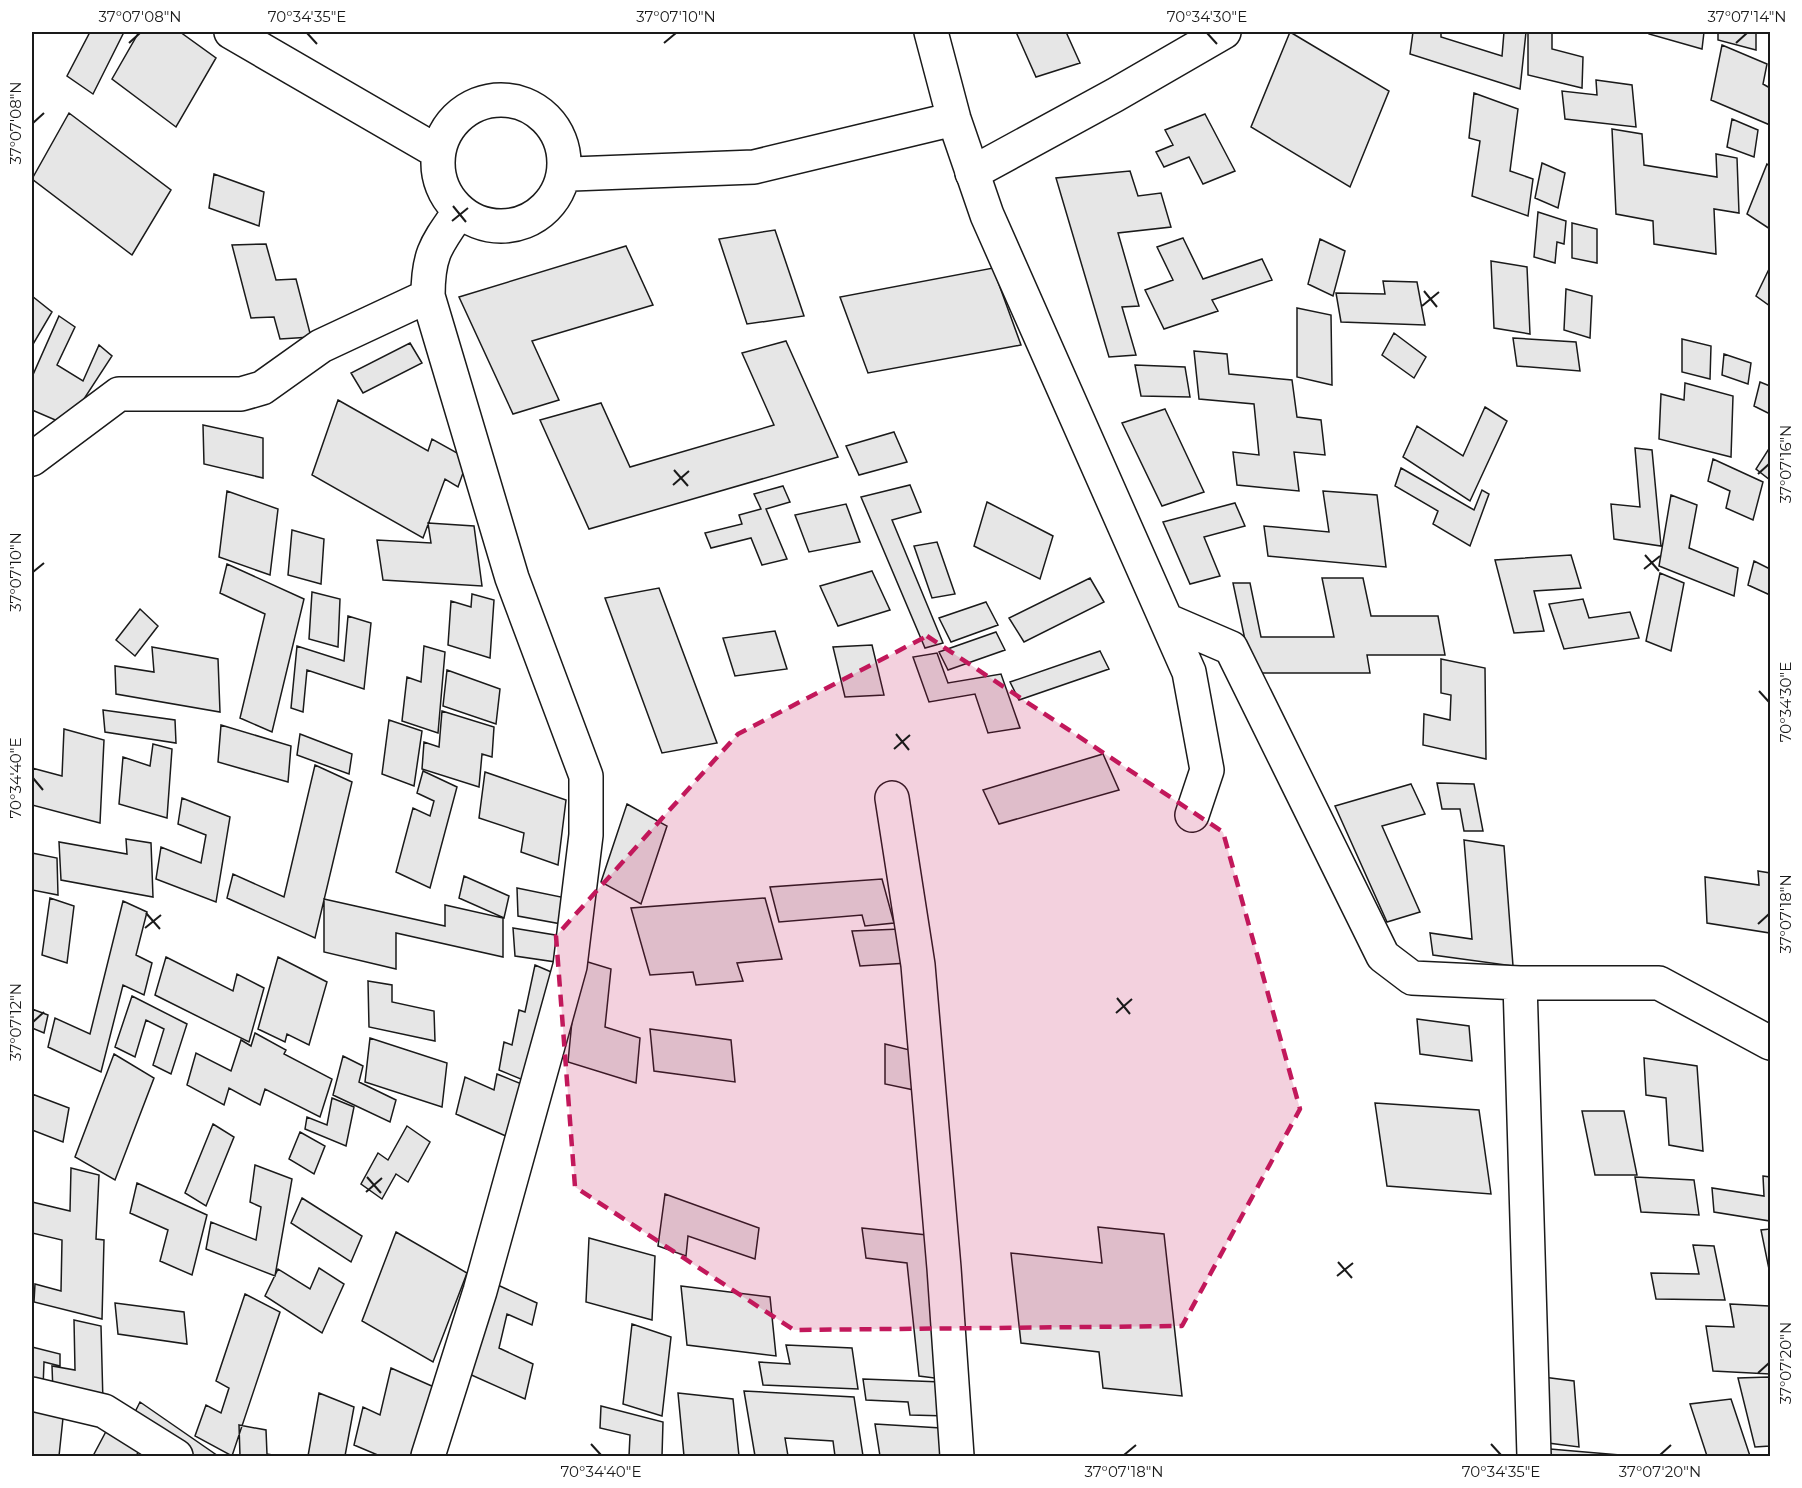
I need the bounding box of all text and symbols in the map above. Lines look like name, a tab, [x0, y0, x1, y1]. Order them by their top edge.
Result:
text: 37°07'08"N	[98, 7, 182, 26]
text: 70°34'35"E	[268, 7, 346, 26]
text: 37°07'10"N	[636, 7, 716, 26]
text: 70°34'30"E	[1167, 7, 1247, 26]
text: 37°07'14"N	[1708, 7, 1787, 26]
text: 37°07'08"N	[6, 81, 25, 165]
text: 37°07'16"N	[1776, 425, 1795, 503]
text: 37°07'10"N	[6, 532, 25, 612]
text: 70°34'30"E	[1776, 662, 1795, 742]
text: 70°34'40"E	[6, 738, 25, 818]
text: 37°07'18"N	[1776, 874, 1795, 954]
text: 37°07'12"N	[6, 983, 25, 1061]
text: 37°07'20"N	[1776, 1322, 1795, 1404]
text: 70°34'40"E	[561, 1462, 641, 1481]
text: 37°07'18"N	[1084, 1462, 1164, 1481]
text: 70°34'35"E	[1462, 1462, 1540, 1481]
text: 37°07'20"N	[1619, 1462, 1701, 1481]

